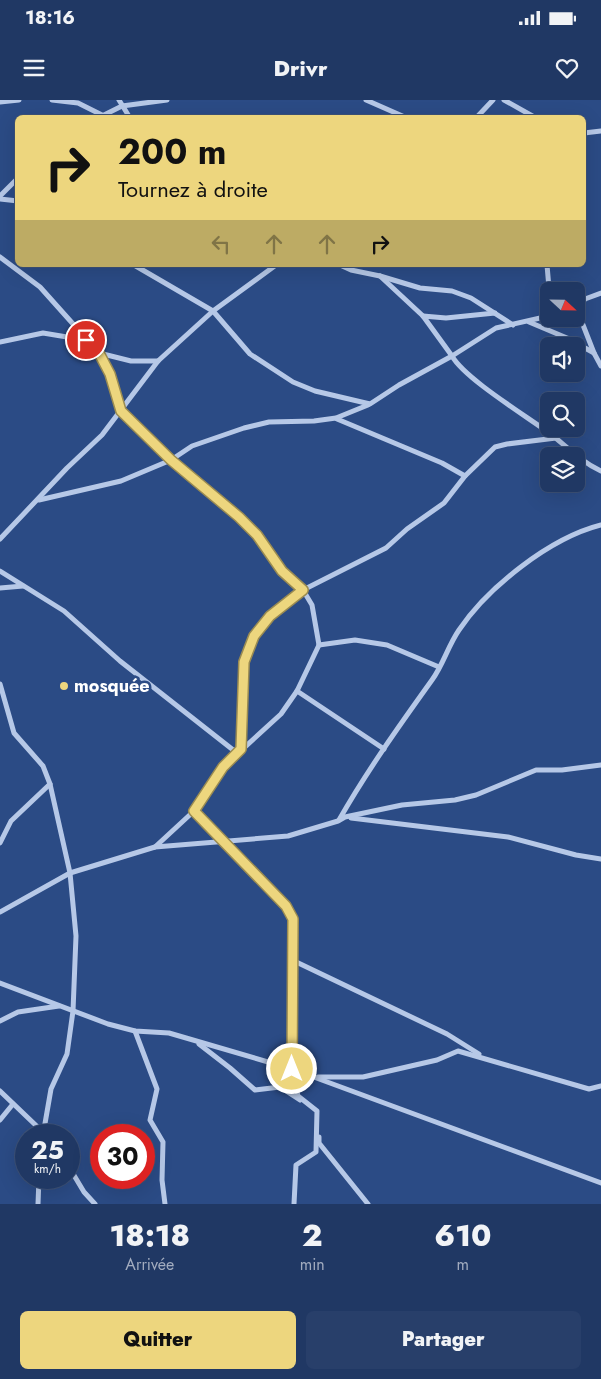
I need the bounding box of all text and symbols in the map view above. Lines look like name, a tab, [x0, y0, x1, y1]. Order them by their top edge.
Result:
text: 18:16	[25, 4, 75, 31]
text: Drivr	[274, 52, 327, 84]
icon: menu	[20, 54, 48, 82]
icon: heart	[553, 54, 581, 82]
text: 200 m	[118, 127, 227, 177]
icon: right	[35, 135, 100, 200]
text: Tournez à droite	[118, 173, 268, 205]
icon: left	[207, 230, 235, 258]
icon: ahead	[260, 230, 288, 258]
icon: ahead	[313, 230, 341, 258]
icon: right	[366, 230, 394, 258]
north arrow	[540, 282, 585, 328]
map controls	[540, 282, 585, 492]
pin	[65, 319, 107, 361]
icon: arrive	[72, 326, 100, 354]
button: sound	[540, 337, 585, 382]
button: search	[540, 392, 585, 437]
button: layers	[540, 447, 585, 492]
place label: mosquée	[74, 673, 150, 699]
marker: mosquée	[58, 680, 70, 692]
position arrow	[265, 1042, 317, 1094]
speed limit sign: 30	[90, 1124, 155, 1189]
text: 25	[31, 1132, 64, 1168]
text: km/h	[34, 1160, 61, 1178]
text: 18:18	[110, 1214, 190, 1257]
text: 2	[302, 1214, 322, 1257]
text: 610	[434, 1214, 491, 1257]
text: Arrivée	[125, 1253, 174, 1276]
text: min	[300, 1253, 325, 1276]
text: m	[457, 1253, 469, 1276]
button: Quitter	[20, 1311, 296, 1369]
button: Partager	[306, 1311, 581, 1369]

